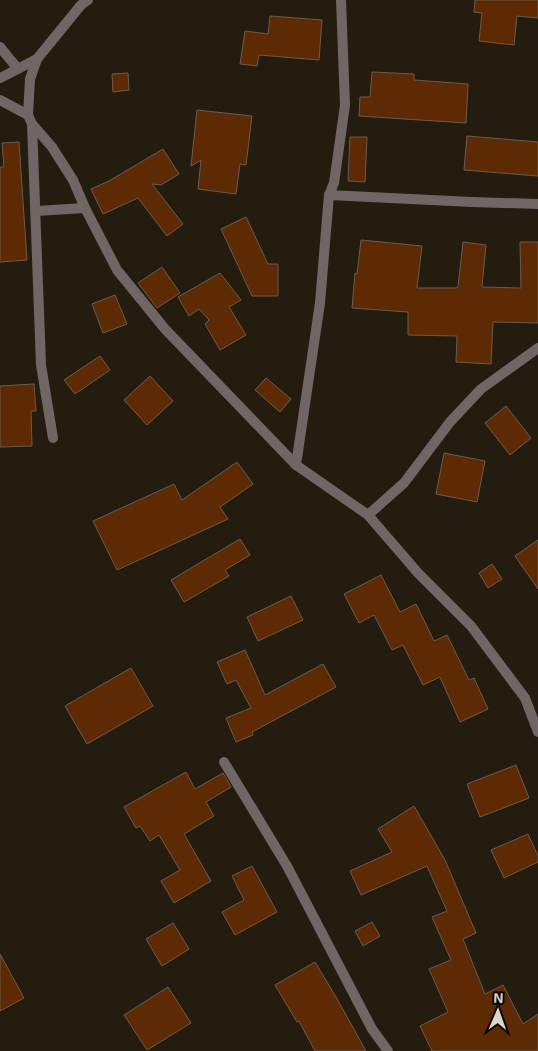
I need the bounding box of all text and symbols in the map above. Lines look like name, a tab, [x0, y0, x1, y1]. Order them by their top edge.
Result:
north arrow	[473, 986, 523, 1036]
text: N	[493, 989, 504, 1006]

